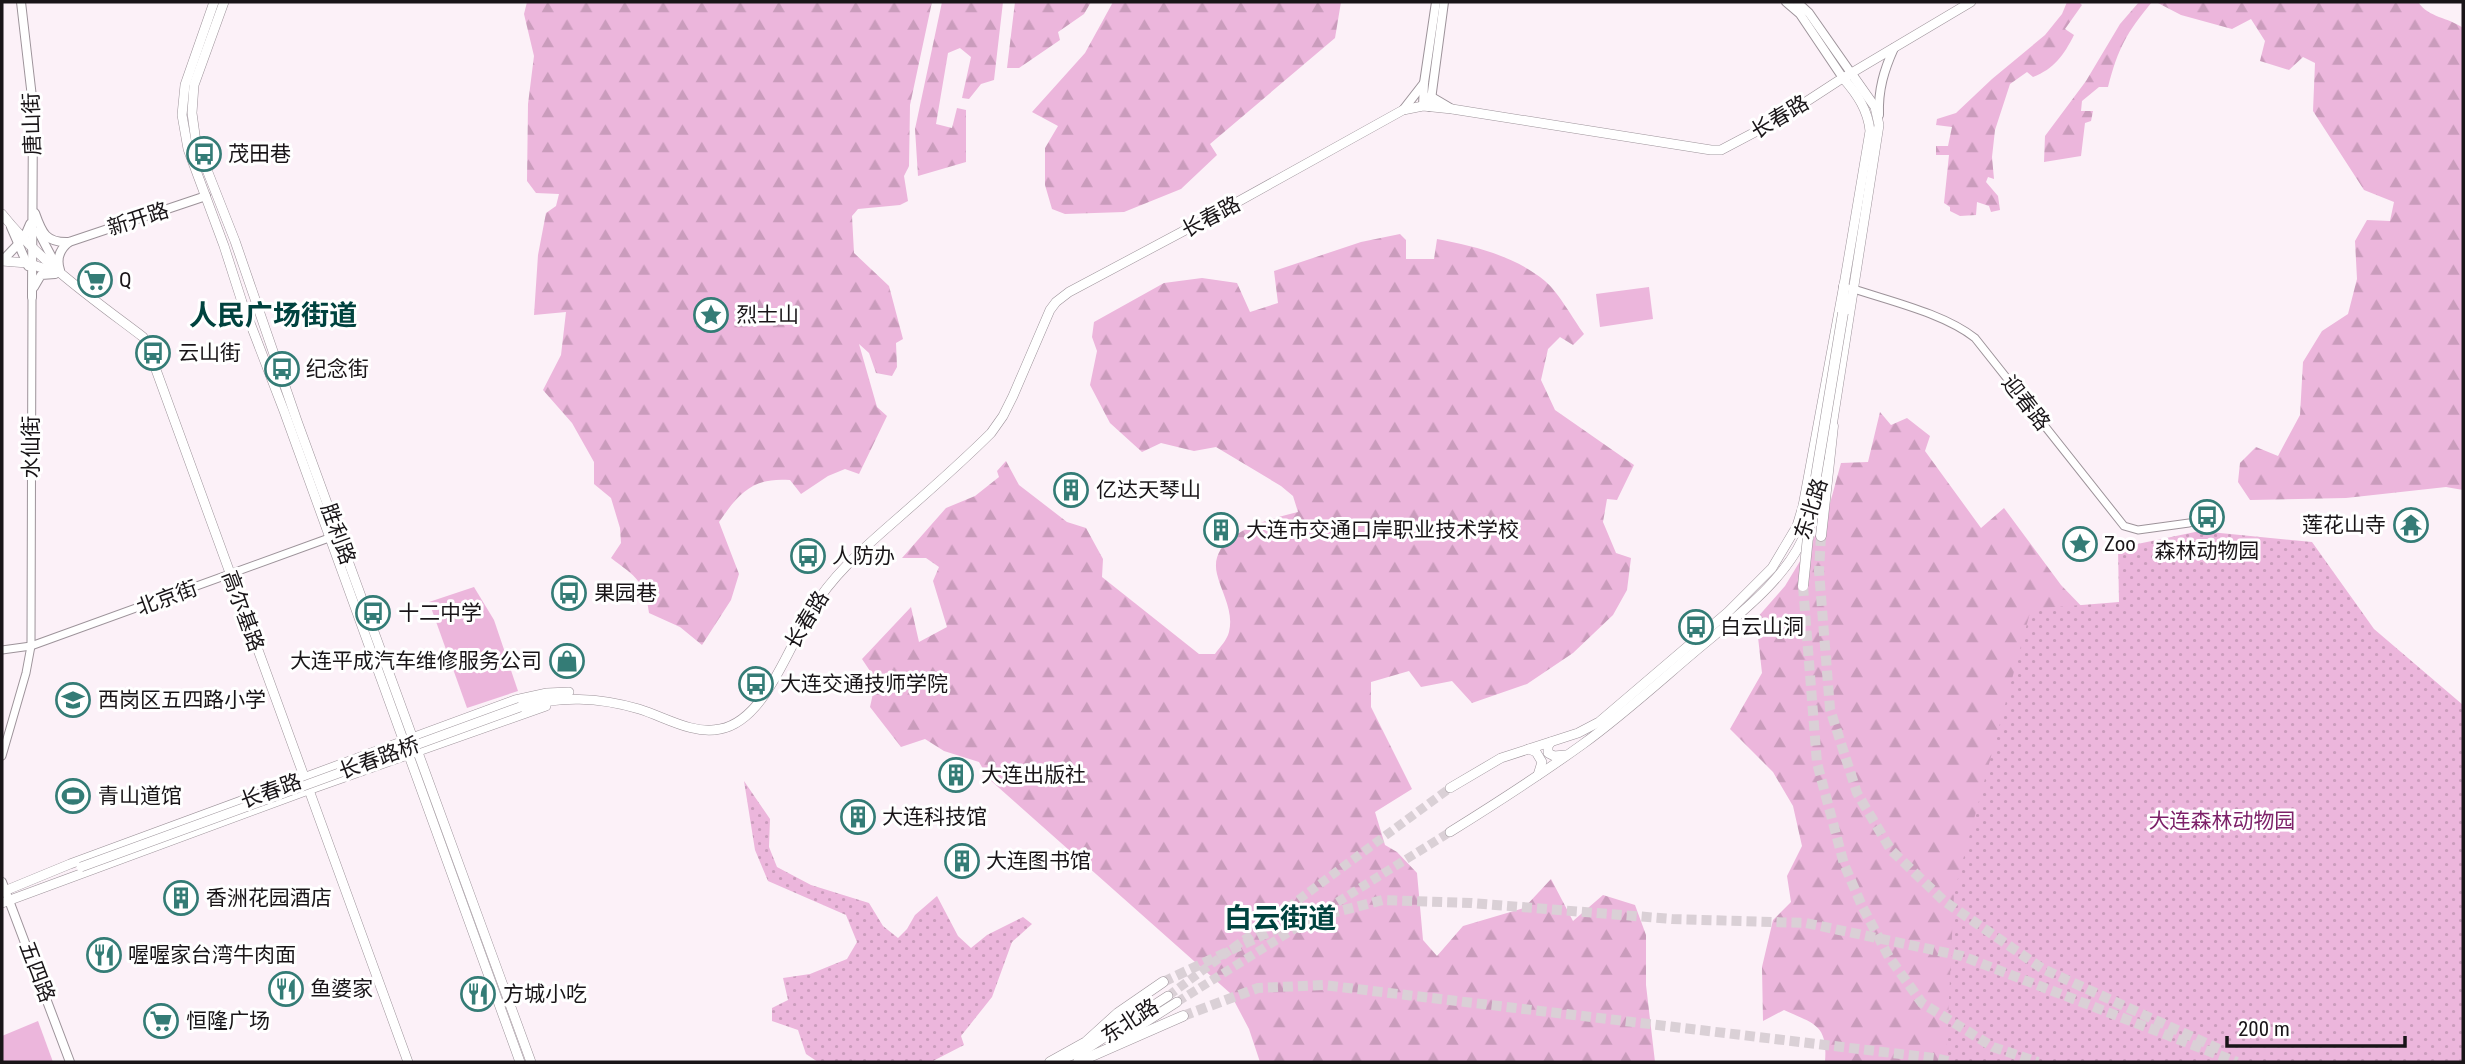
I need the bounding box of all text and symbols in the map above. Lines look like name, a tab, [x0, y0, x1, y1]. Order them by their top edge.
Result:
street label: 长春路	[1747, 90, 1813, 144]
street label: 唐山街	[19, 92, 45, 156]
bus stop icon: 茂田巷	[185, 135, 223, 173]
place label: 茂田巷	[228, 142, 291, 166]
street label: 长春路	[1178, 192, 1244, 242]
street label: 新开路	[104, 198, 172, 240]
supermarket icon: Q	[76, 261, 114, 299]
place label: Q	[119, 268, 132, 292]
place icon: 烈士山	[692, 296, 730, 334]
district label: 人民广场街道	[189, 299, 357, 332]
place label: 烈士山	[736, 303, 799, 327]
bus stop icon: 云山街	[134, 334, 172, 372]
place label: 云山街	[178, 341, 241, 365]
bus stop icon: 纪念街	[263, 350, 301, 388]
place label: 纪念街	[306, 357, 369, 381]
street label: 迎春路	[1997, 371, 2055, 435]
street label: 水仙街	[19, 416, 43, 479]
building icon: 亿达天琴山	[1052, 471, 1090, 509]
street label: 东北路	[1790, 475, 1832, 543]
place label: 亿达天琴山	[1096, 478, 1201, 502]
bus stop icon: 森林动物园	[2188, 498, 2226, 536]
street label: 胜利路	[316, 500, 360, 568]
temple icon: 莲花山寺	[2392, 506, 2430, 544]
building icon: 大连市交通口岸职业技术学校	[1202, 511, 1240, 549]
place label: 莲花山寺	[2302, 513, 2386, 537]
place label: 大连市交通口岸职业技术学校	[1246, 518, 1519, 542]
place icon: Zoo	[2061, 525, 2099, 563]
place label: Zoo	[2104, 532, 2136, 556]
bus stop icon: 人防办	[789, 537, 827, 575]
place label: 森林动物园	[2155, 539, 2260, 563]
place label: 人防办	[832, 544, 895, 568]
street label: 高尔基路	[217, 567, 269, 655]
bus stop icon: 果园巷	[550, 574, 588, 612]
street label: 北京街	[133, 576, 201, 620]
place label: 果园巷	[594, 581, 657, 605]
street label: 长春路	[780, 587, 834, 653]
bus stop icon: 十二中学	[354, 594, 392, 632]
place label: 十二中学	[398, 601, 482, 625]
bus stop icon: 白云山洞	[1677, 608, 1715, 646]
place label: 白云山洞	[1720, 615, 1804, 639]
shop icon: 大连平成汽车维修服务公司	[548, 642, 586, 680]
place label: 大连平成汽车维修服务公司	[290, 649, 542, 673]
bus stop icon: 大连交通技师学院	[737, 665, 775, 703]
place label: 大连交通技师学院	[780, 672, 948, 696]
school or university icon: 西岗区五四路小学	[54, 681, 92, 719]
place label: 西岗区五四路小学	[98, 688, 266, 712]
street label: 长春路桥	[335, 732, 423, 784]
building icon: 大连出版社	[937, 756, 975, 794]
place label: 大连出版社	[981, 763, 1086, 787]
street label: 长春路	[237, 769, 305, 813]
sports icon: 青山道馆	[54, 777, 92, 815]
place label: 青山道馆	[98, 784, 182, 808]
building icon: 大连科技馆	[839, 798, 877, 836]
place label: 大连科技馆	[882, 805, 987, 829]
park label: 大连森林动物园	[2149, 809, 2296, 833]
building icon: 大连图书馆	[943, 842, 981, 880]
place label: 大连图书馆	[986, 849, 1091, 873]
building icon: 香洲花园酒店	[162, 879, 200, 917]
place label: 香洲花园酒店	[206, 886, 332, 910]
district label: 白云街道	[1224, 902, 1336, 935]
restaurant icon: 喔喔家台湾牛肉面	[85, 936, 123, 974]
street label: 五四路	[15, 938, 59, 1006]
place label: 喔喔家台湾牛肉面	[128, 943, 296, 967]
restaurant icon: 鱼婆家	[267, 970, 305, 1008]
restaurant icon: 方城小吃	[459, 975, 497, 1013]
place label: 鱼婆家	[310, 977, 373, 1001]
place label: 方城小吃	[503, 982, 587, 1006]
street label: 东北路	[1097, 994, 1163, 1048]
supermarket icon: 恒隆广场	[142, 1002, 180, 1040]
scale bar	[2227, 1004, 2406, 1048]
place label: 恒隆广场	[186, 1009, 270, 1033]
text: 200 m	[2238, 1017, 2290, 1041]

